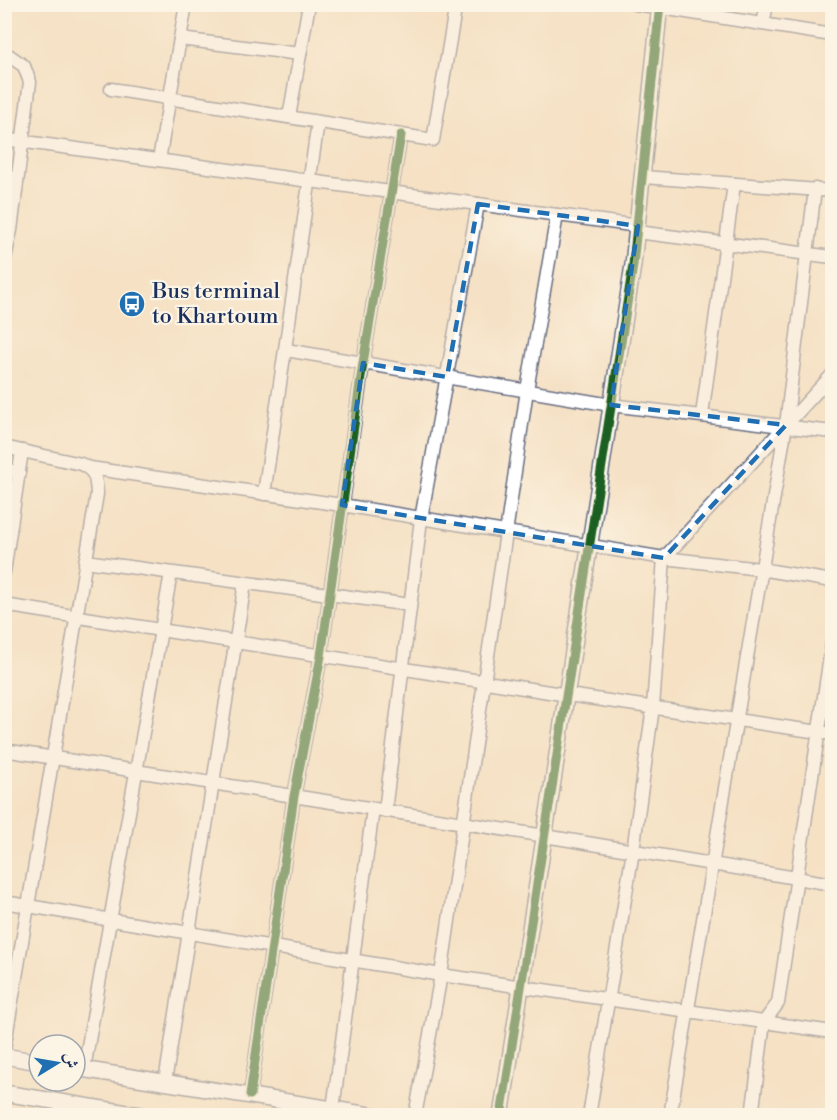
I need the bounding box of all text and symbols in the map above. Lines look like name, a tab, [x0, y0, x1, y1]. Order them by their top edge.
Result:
place label: Bus terminal to Khartoum	[151, 278, 281, 330]
bus stop icon: Bus terminal to Khartoum	[117, 289, 147, 319]
north arrow	[27, 1033, 87, 1093]
text: ش	[59, 1051, 82, 1070]

